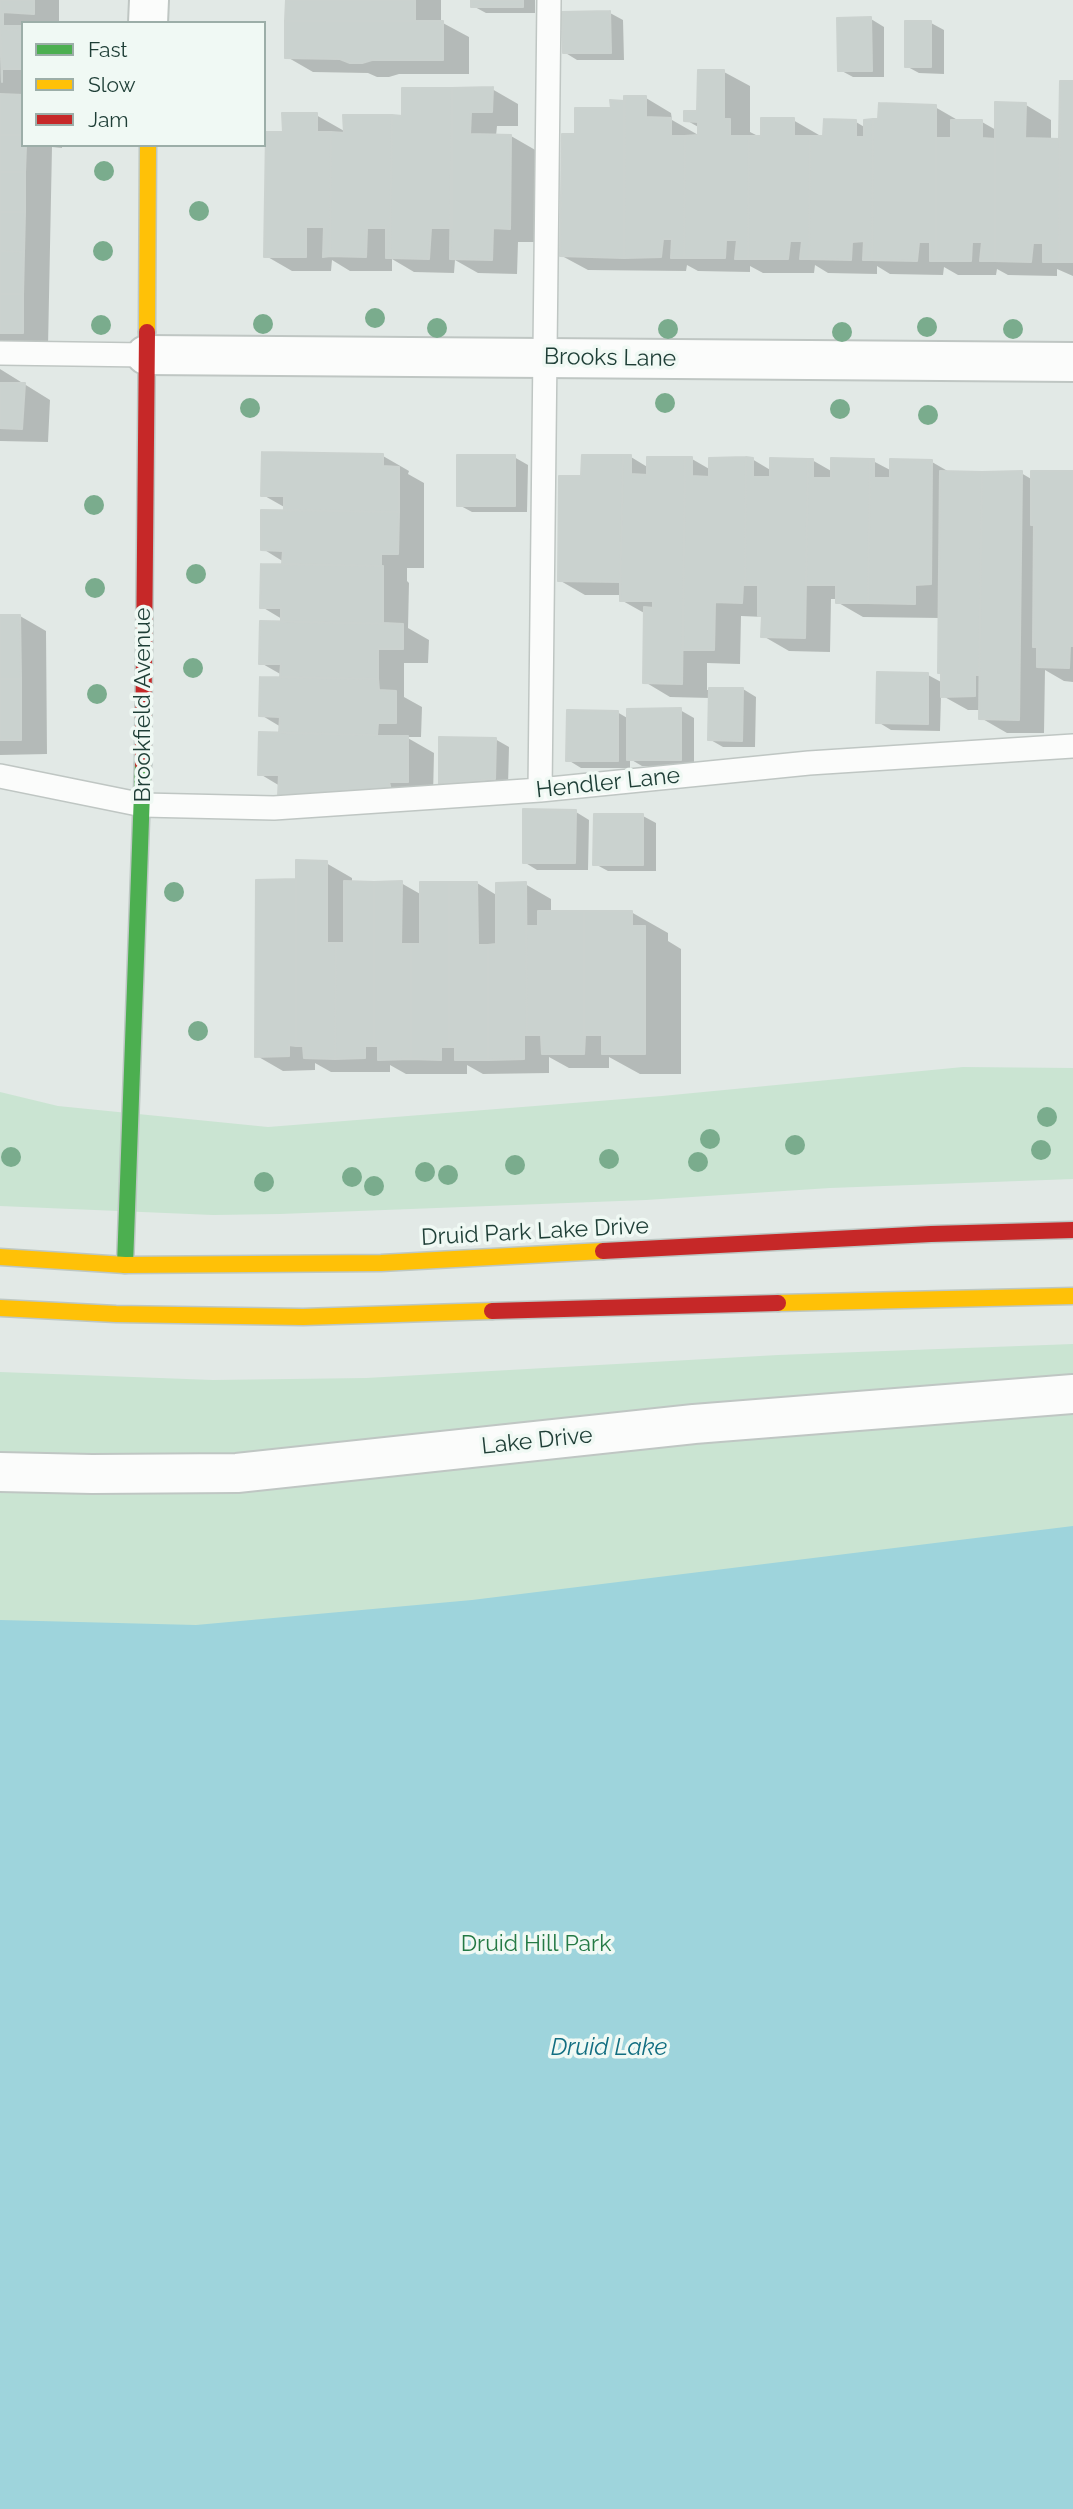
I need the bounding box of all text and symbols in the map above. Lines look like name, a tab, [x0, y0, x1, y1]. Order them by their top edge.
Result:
legend	[21, 21, 266, 147]
text: Fast	[88, 37, 128, 62]
text: Slow	[88, 72, 136, 97]
text: Jam	[88, 107, 129, 132]
street label: Brooks Lane	[544, 343, 676, 373]
street label: Brookfield Avenue	[129, 608, 157, 802]
street label: Hendler Lane	[535, 762, 681, 804]
street label: Druid Park Lake Drive	[420, 1212, 650, 1252]
street label: Lake Drive	[480, 1421, 594, 1461]
park label: Druid Hill Park	[461, 1930, 611, 1958]
water label: Druid Lake	[551, 2034, 667, 2062]

